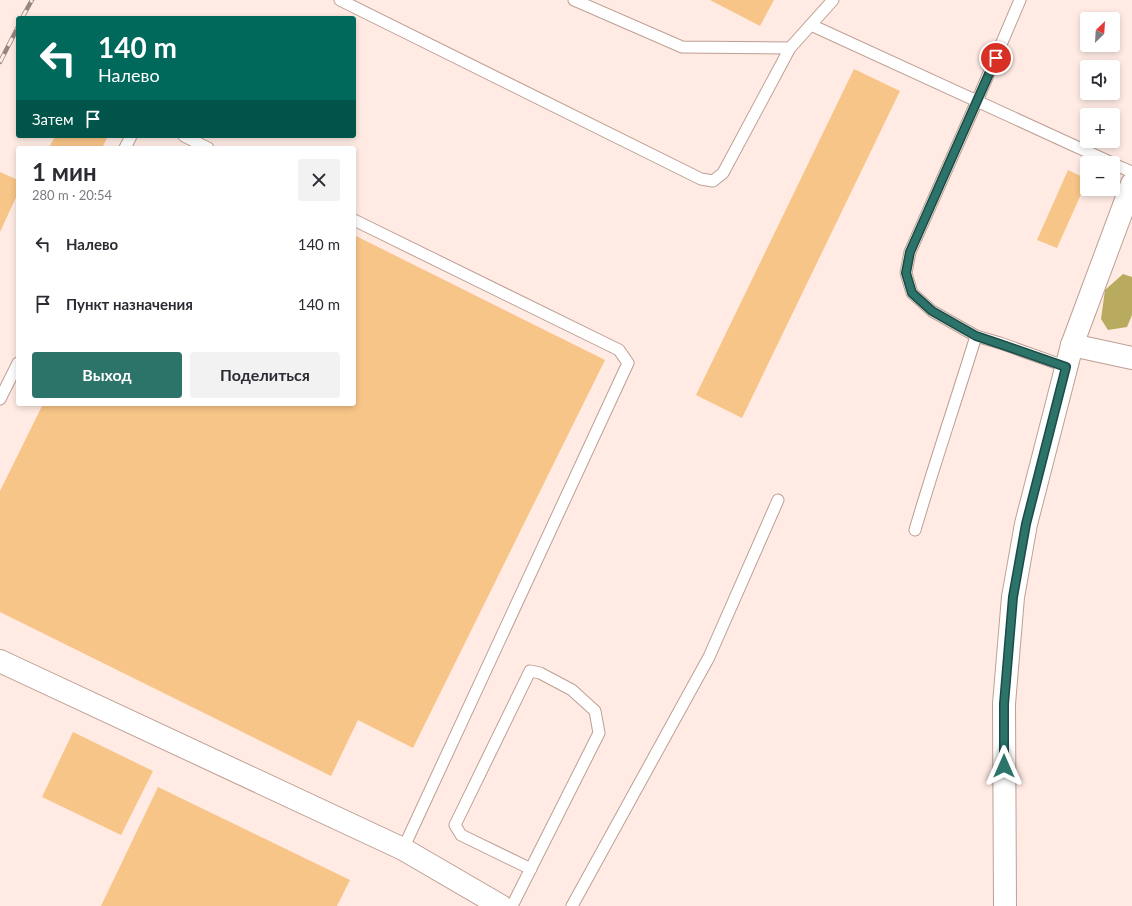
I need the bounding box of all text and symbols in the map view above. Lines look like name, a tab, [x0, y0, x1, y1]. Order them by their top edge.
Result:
north arrow	[1080, 12, 1120, 52]
map controls	[1080, 12, 1120, 196]
text: 140 m	[98, 30, 177, 64]
icon: left	[32, 32, 84, 84]
pin	[979, 41, 1013, 75]
icon: arrive	[985, 47, 1007, 69]
button: sound	[1080, 60, 1120, 100]
text: Налево	[98, 64, 160, 86]
icon: arrive	[82, 108, 104, 130]
button: +	[1080, 108, 1120, 148]
text: Затем	[32, 110, 74, 128]
button: −	[1080, 156, 1120, 196]
text: 1 мин	[32, 157, 97, 186]
button: close	[298, 159, 340, 201]
text: 280 m · 20:54	[32, 187, 112, 203]
icon: left	[32, 233, 54, 255]
text: Налево	[66, 235, 118, 253]
text: 140 m	[298, 235, 340, 253]
icon: arrive	[32, 293, 54, 315]
text: Пункт назначения	[66, 295, 193, 313]
text: 140 m	[298, 295, 340, 313]
button: Выход	[32, 352, 182, 398]
button: Поделиться	[190, 352, 340, 398]
position arrow	[983, 745, 1025, 787]

